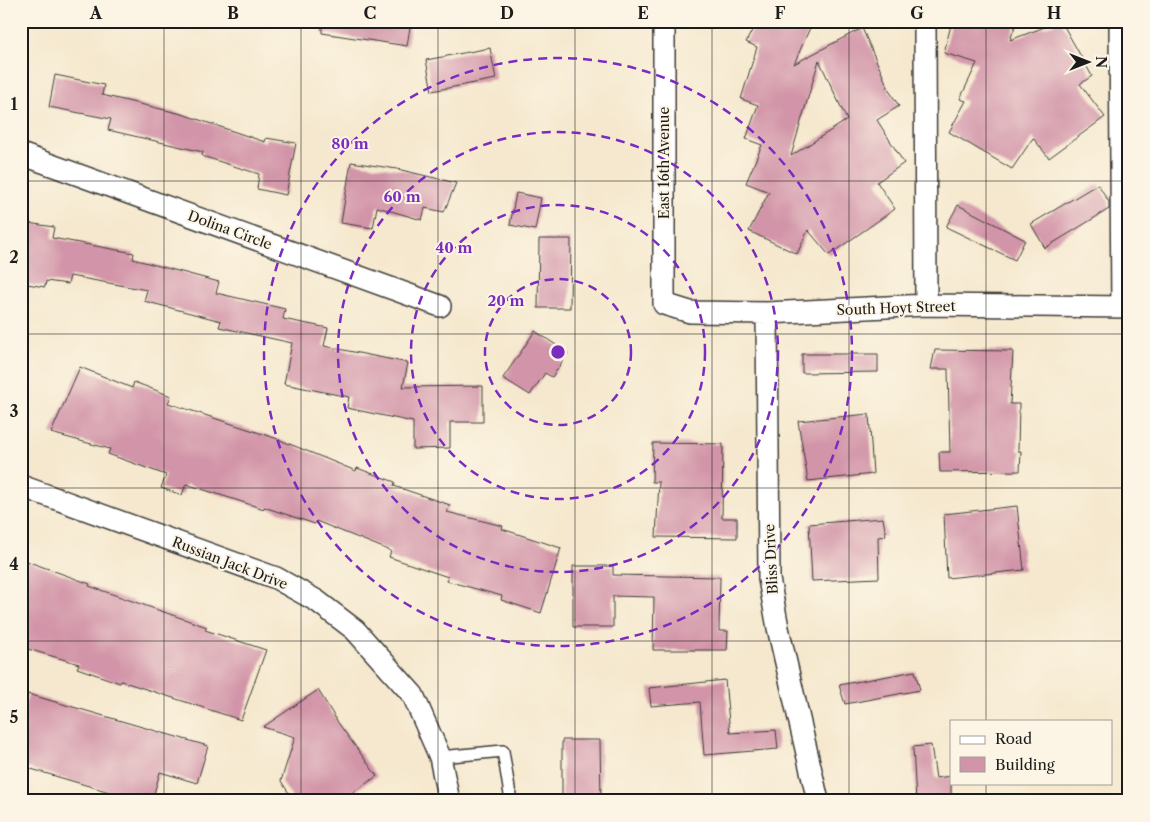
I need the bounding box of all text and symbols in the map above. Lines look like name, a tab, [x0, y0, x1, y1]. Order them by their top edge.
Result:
text: A	[89, 3, 103, 23]
text: B	[227, 3, 239, 23]
text: C	[364, 3, 376, 23]
text: D	[500, 3, 514, 23]
text: E	[637, 3, 649, 23]
text: F	[775, 3, 786, 23]
text: G	[910, 3, 924, 23]
text: H	[1047, 3, 1061, 23]
north arrow	[1062, 38, 1112, 88]
text: N	[1092, 56, 1110, 68]
text: 1	[10, 94, 18, 114]
street label: East 16th Avenue	[655, 107, 673, 219]
text: 80 m	[331, 134, 369, 153]
text: 60 m	[383, 187, 421, 206]
street label: Dolina Circle	[185, 206, 275, 254]
text: 40 m	[435, 238, 473, 257]
text: 2	[9, 247, 19, 267]
text: 20 m	[487, 291, 525, 310]
street label: South Hoyt Street	[836, 297, 956, 319]
centre of rings	[549, 343, 567, 361]
text: 3	[9, 401, 19, 421]
street label: Bliss Drive	[760, 523, 782, 595]
street label: Russian Jack Drive	[170, 533, 291, 593]
text: 4	[9, 554, 19, 574]
text: 5	[10, 707, 19, 727]
legend	[950, 720, 1112, 784]
text: Road	[995, 729, 1032, 748]
text: Building	[995, 755, 1055, 774]

